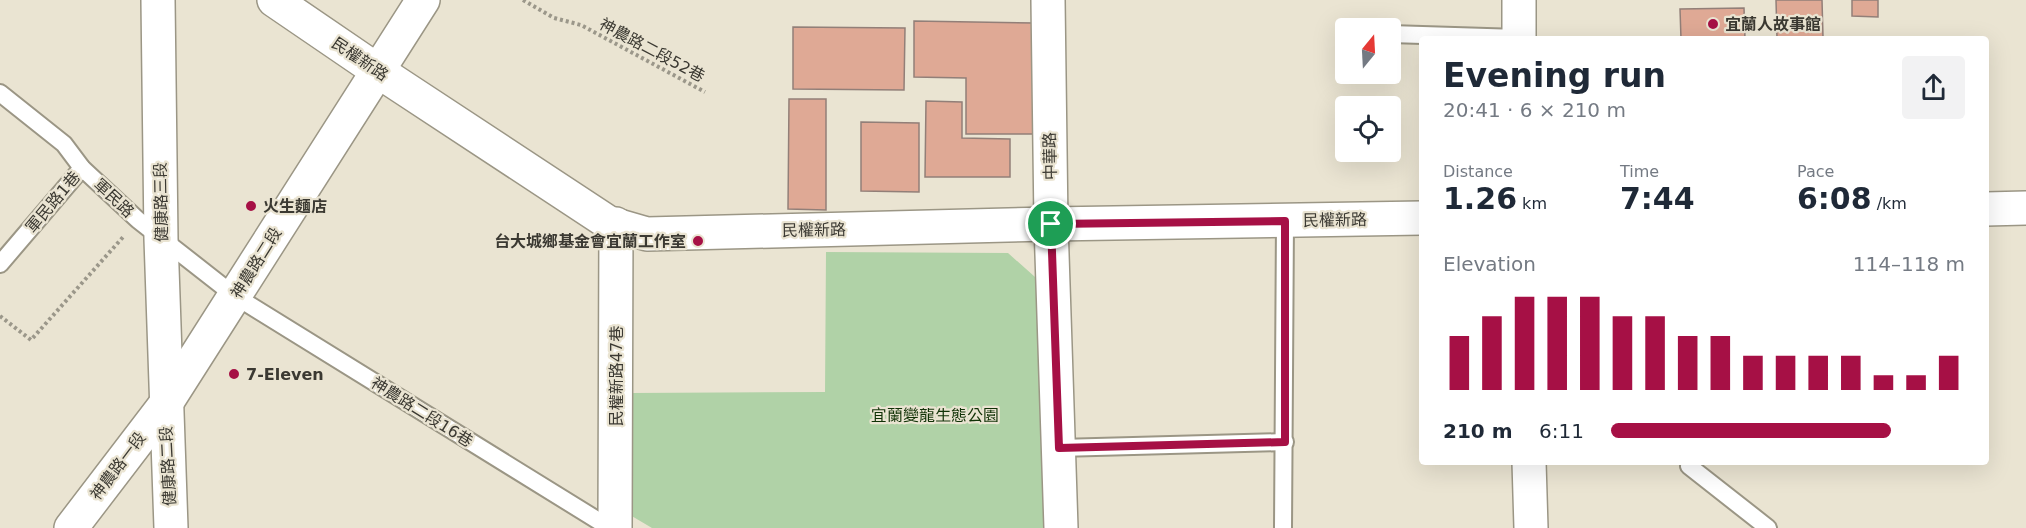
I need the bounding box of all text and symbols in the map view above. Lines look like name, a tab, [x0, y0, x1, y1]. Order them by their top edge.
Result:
street label: 神農路二段52巷	[596, 14, 708, 86]
place label: 宜蘭人故事館	[1725, 15, 1821, 34]
marker: 宜蘭人故事館	[1706, 17, 1720, 31]
north arrow	[1335, 18, 1401, 84]
map controls	[1335, 18, 1401, 162]
street label: 民權新路	[328, 33, 392, 85]
text: Evening run	[1443, 56, 1666, 95]
button: share	[1902, 56, 1965, 119]
button: locate	[1335, 96, 1401, 162]
text: 20:41 · 6 × 210 m	[1443, 98, 1626, 122]
street label: 中華路	[1040, 132, 1060, 180]
street label: 健康路三段	[151, 162, 171, 242]
text: Distance	[1443, 162, 1513, 181]
text: Time	[1620, 162, 1659, 181]
text: Pace	[1797, 162, 1834, 181]
street label: 軍民路1巷	[22, 167, 84, 237]
street label: 軍民路	[90, 175, 138, 221]
text: 1.26	[1443, 181, 1517, 216]
text: 7:44	[1620, 181, 1695, 216]
text: 6:08	[1797, 181, 1872, 216]
text: km	[1517, 194, 1547, 213]
text: /km	[1872, 194, 1907, 213]
place label: 火生麵店	[263, 197, 327, 216]
pin	[1025, 198, 1076, 249]
marker: 火生麵店	[244, 199, 258, 213]
icon: arrive	[1034, 207, 1067, 240]
street label: 民權新路	[1303, 210, 1367, 230]
street label: 民權新路	[782, 220, 846, 240]
street label: 神農路二段	[227, 224, 285, 302]
place label: 台大城鄉基金會宜蘭工作室	[494, 232, 686, 251]
marker: 台大城鄉基金會宜蘭工作室	[691, 234, 705, 248]
text: Elevation	[1443, 252, 1536, 276]
text: 114–118 m	[1853, 252, 1965, 276]
street label: 民權新路47巷	[607, 326, 626, 426]
place label: 7-Eleven	[246, 365, 324, 384]
marker: 7-Eleven	[227, 367, 241, 381]
street label: 神農路二段16巷	[368, 373, 476, 451]
park label: 宜蘭變龍生態公園	[871, 406, 999, 425]
text: 210 m	[1443, 419, 1513, 443]
text: 6:11	[1539, 419, 1584, 443]
street label: 健康路二段	[156, 426, 180, 506]
street label: 神農路一段	[86, 428, 150, 504]

